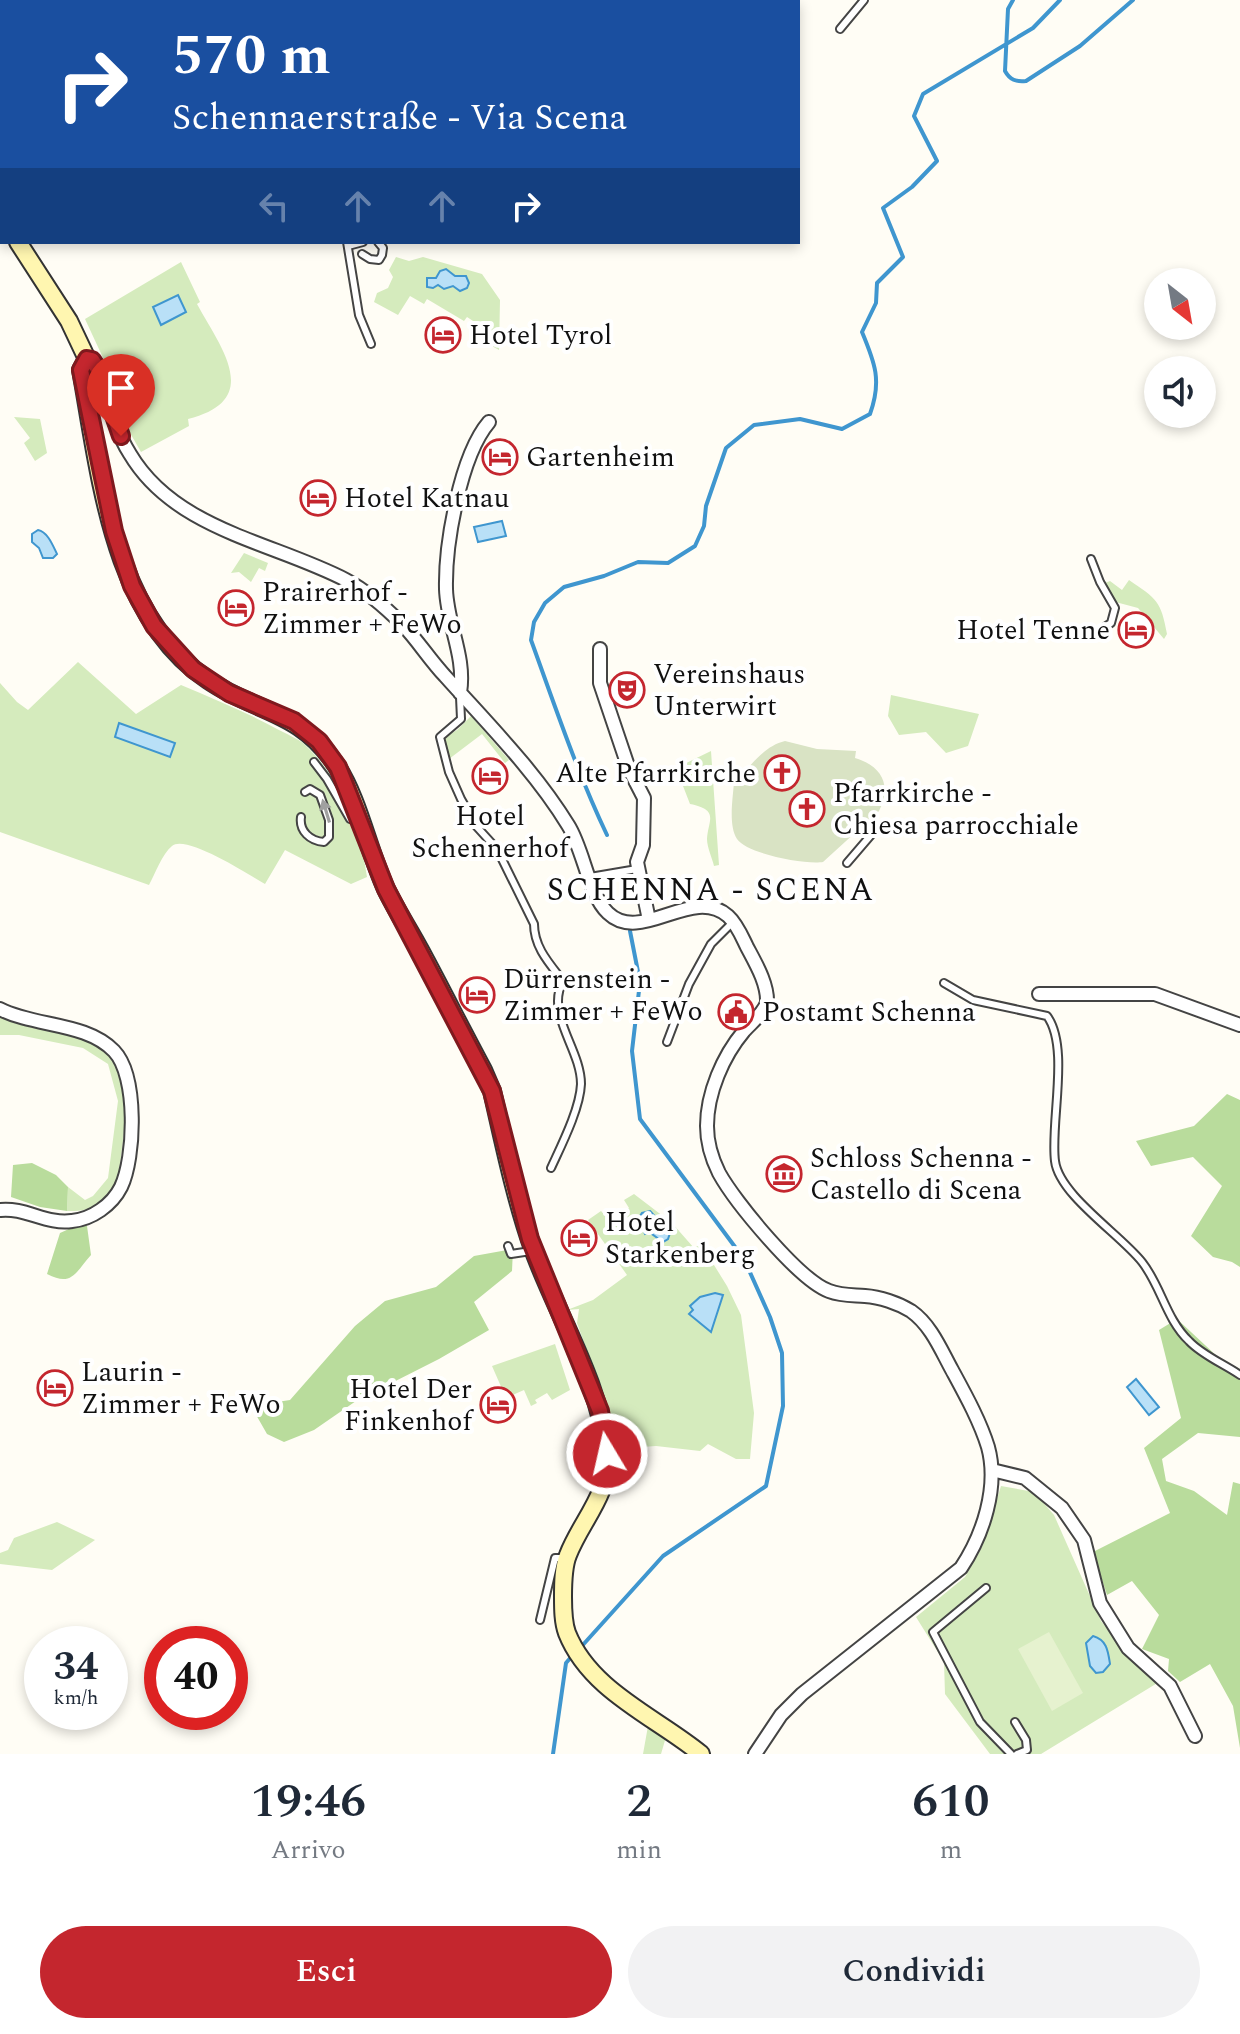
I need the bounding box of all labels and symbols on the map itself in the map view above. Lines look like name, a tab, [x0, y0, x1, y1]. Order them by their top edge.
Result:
north arrow	[1144, 268, 1216, 340]
place label: Hotel Tyrol	[469, 314, 612, 357]
hotel icon: Hotel Tyrol	[424, 316, 462, 354]
pin	[87, 354, 155, 436]
place label: Gartenheim	[526, 436, 675, 479]
hotel icon: Gartenheim	[481, 438, 519, 476]
place label: Hotel Katnau	[344, 477, 510, 520]
hotel icon: Hotel Katnau	[299, 479, 337, 517]
place label: Prairerhof - Zimmer + FeWo	[262, 571, 462, 646]
hotel icon: Prairerhof - Zimmer + FeWo	[217, 589, 255, 627]
place label: Hotel Tenne	[956, 609, 1110, 652]
hotel icon: Hotel Tenne	[1117, 611, 1155, 649]
place label: Vereinshaus Unterwirt	[653, 653, 805, 728]
theatre icon: Vereinshaus Unterwirt	[608, 671, 646, 709]
place label: Alte Pfarrkirche	[555, 752, 756, 795]
church icon: Alte Pfarrkirche	[763, 754, 801, 792]
hotel icon: Hotel Schennerhof	[471, 757, 509, 795]
place label: Pfarrkirche - Chiesa parrocchiale	[833, 772, 1079, 847]
church icon: Pfarrkirche - Chiesa parrocchiale	[788, 790, 826, 828]
place label: Hotel Schennerhof	[412, 795, 571, 870]
one-way arrow	[319, 798, 332, 822]
district label: SCHENNA - SCENA	[547, 866, 875, 915]
place label: Dürrenstein - Zimmer + FeWo	[503, 958, 703, 1033]
hotel icon: Dürrenstein - Zimmer + FeWo	[458, 976, 496, 1014]
place label: Postamt Schenna	[762, 991, 976, 1034]
public building icon: Postamt Schenna	[717, 993, 755, 1031]
place label: Schloss Schenna - Castello di Scena	[810, 1137, 1032, 1212]
museum icon: Schloss Schenna - Castello di Scena	[765, 1155, 803, 1193]
place label: Hotel Starkenberg	[605, 1201, 755, 1276]
hotel icon: Hotel Starkenberg	[560, 1219, 598, 1257]
place label: Laurin - Zimmer + FeWo	[81, 1351, 281, 1426]
place label: Hotel Der Finkenhof	[344, 1368, 474, 1443]
hotel icon: Laurin - Zimmer + FeWo	[36, 1369, 74, 1407]
hotel icon: Hotel Der Finkenhof	[479, 1386, 517, 1424]
position arrow	[565, 1412, 649, 1496]
speed limit sign: 40	[144, 1626, 248, 1730]

